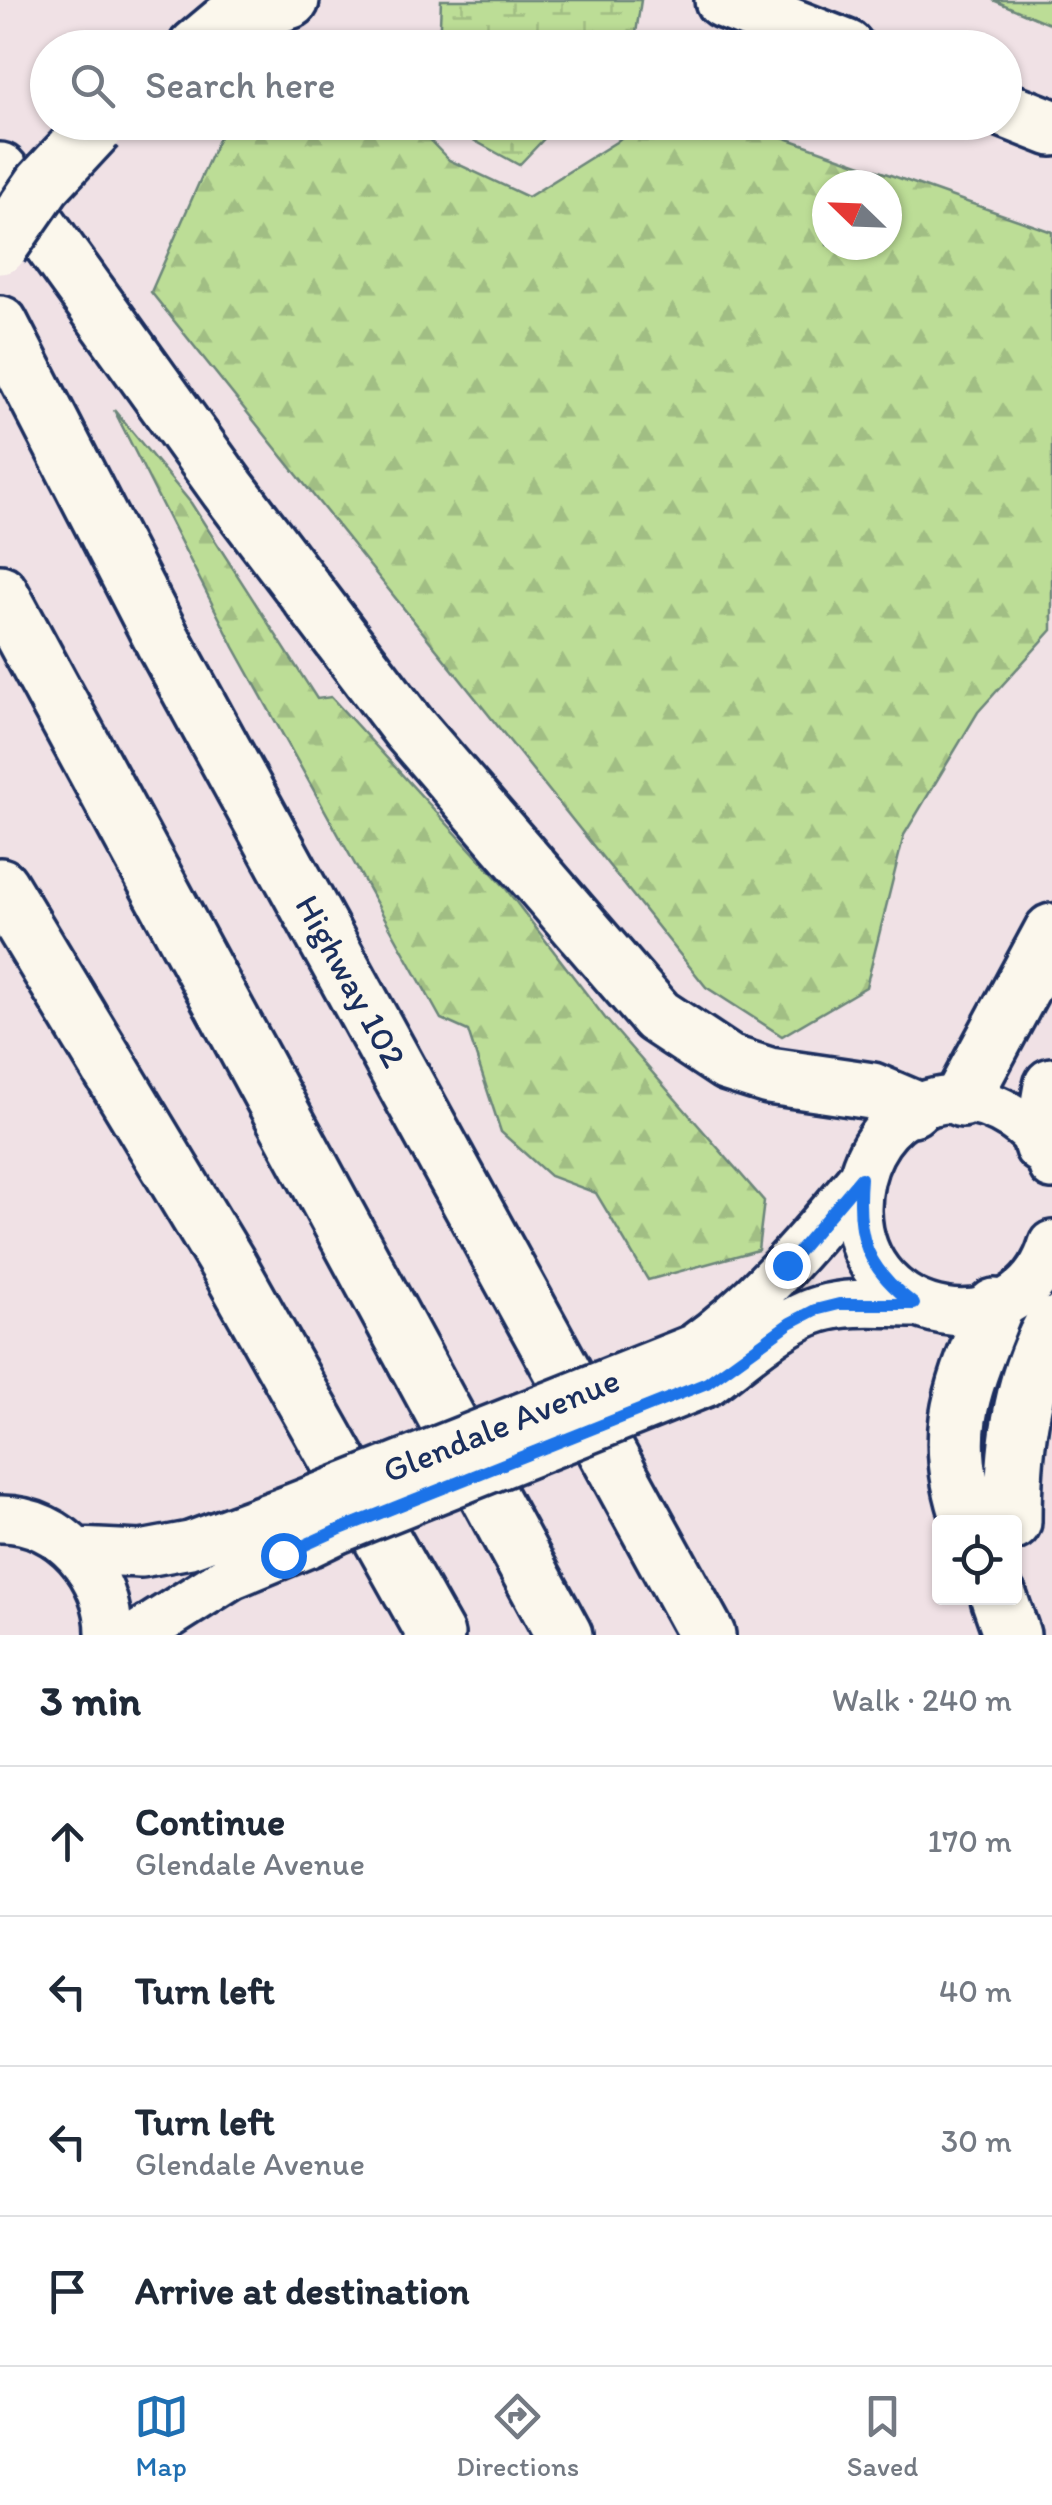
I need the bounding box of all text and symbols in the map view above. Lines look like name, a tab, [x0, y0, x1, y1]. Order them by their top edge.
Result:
search box	[30, 30, 1022, 140]
icon: search	[65, 58, 120, 113]
text: Search here	[145, 62, 336, 108]
north arrow	[812, 170, 902, 260]
street label: Highway 102	[286, 887, 416, 1075]
route end	[765, 1243, 811, 1289]
street label: Glendale Avenue	[377, 1358, 625, 1492]
map controls	[932, 1515, 1022, 1605]
button: locate	[932, 1515, 1022, 1605]
route start	[261, 1533, 307, 1579]
text: 3 min	[40, 1675, 141, 1726]
text: Walk · 240 m	[832, 1681, 1012, 1719]
text: Continue	[135, 1799, 285, 1845]
icon: ahead	[40, 1814, 95, 1869]
text: 170 m	[927, 1822, 1012, 1860]
text: Glendale Avenue	[135, 1845, 365, 1883]
icon: left	[40, 1964, 95, 2019]
text: Turn left	[135, 1968, 275, 2014]
text: 40 m	[939, 1972, 1012, 2010]
text: Turn left	[135, 2099, 275, 2145]
icon: left	[40, 2114, 95, 2169]
text: 30 m	[941, 2122, 1012, 2160]
text: Glendale Avenue	[135, 2145, 365, 2183]
icon: arrive	[40, 2264, 95, 2319]
text: Arrive at destination	[135, 2268, 470, 2314]
tab: Map	[134, 2389, 189, 2483]
tab: Directions	[456, 2389, 579, 2483]
tab: Saved	[847, 2389, 918, 2483]

